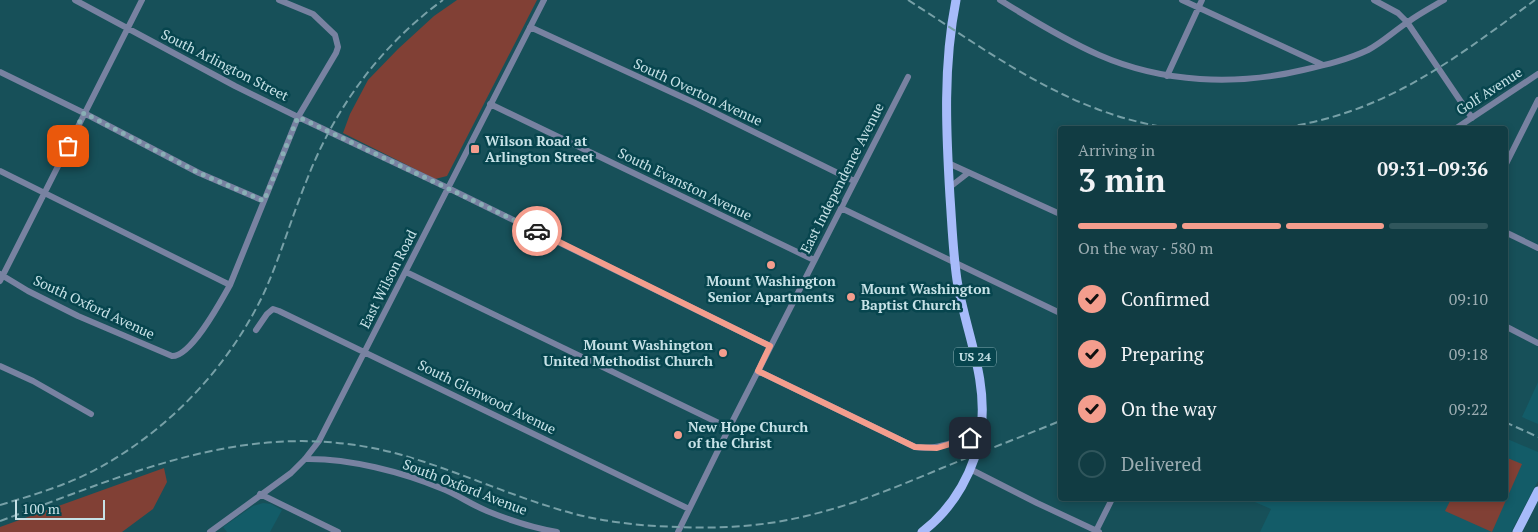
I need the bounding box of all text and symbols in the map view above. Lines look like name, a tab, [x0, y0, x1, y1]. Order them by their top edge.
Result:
street label: South Arlington Street	[158, 24, 293, 105]
street label: South Overton Avenue	[631, 53, 766, 130]
street label: Golf Avenue	[1452, 62, 1526, 119]
street label: East Independence Avenue	[795, 99, 888, 256]
pin	[47, 125, 89, 167]
place label: Wilson Road at Arlington Street	[485, 131, 595, 166]
icon: bag	[54, 132, 82, 160]
text: Arriving in	[1078, 139, 1155, 161]
marker: Wilson Road at Arlington Street	[469, 143, 481, 155]
street label: South Evanston Avenue	[615, 143, 755, 224]
text: 09:31–09:36	[1377, 156, 1488, 181]
text: 3 min	[1078, 159, 1166, 201]
courier	[512, 206, 562, 256]
icon: car	[523, 217, 551, 245]
street label: East Wilson Road	[355, 226, 421, 331]
text: On the way · 580 m	[1078, 237, 1213, 259]
marker: Mount Washington Senior Apartments	[765, 259, 777, 271]
street label: South Oxford Avenue	[30, 270, 158, 343]
place label: Mount Washington Senior Apartments	[706, 271, 836, 306]
place label: Mount Washington Baptist Church	[861, 279, 990, 314]
icon: check	[1078, 285, 1106, 313]
text: Confirmed	[1121, 286, 1210, 311]
text: 09:10	[1449, 288, 1488, 310]
marker: Mount Washington Baptist Church	[845, 291, 857, 303]
place label: Mount Washington United Methodist Church	[543, 335, 713, 370]
icon: check	[1078, 340, 1106, 368]
text: Preparing	[1121, 341, 1204, 366]
text: 09:18	[1449, 343, 1488, 365]
marker: Mount Washington United Methodist Church	[717, 347, 729, 359]
road number: US 24	[954, 348, 996, 367]
street label: South Glenwood Avenue	[415, 355, 559, 438]
icon: check	[1078, 395, 1106, 423]
text: On the way	[1121, 396, 1216, 421]
text: 09:22	[1449, 398, 1488, 420]
place label: New Hope Church of the Christ	[688, 417, 808, 452]
pin	[949, 417, 991, 459]
icon: home	[956, 424, 984, 452]
marker: New Hope Church of the Christ	[672, 429, 684, 441]
text: Delivered	[1121, 451, 1202, 476]
street label: South Oxford Avenue	[400, 454, 530, 519]
scale bar	[15, 497, 105, 520]
text: 100 m	[22, 499, 60, 518]

